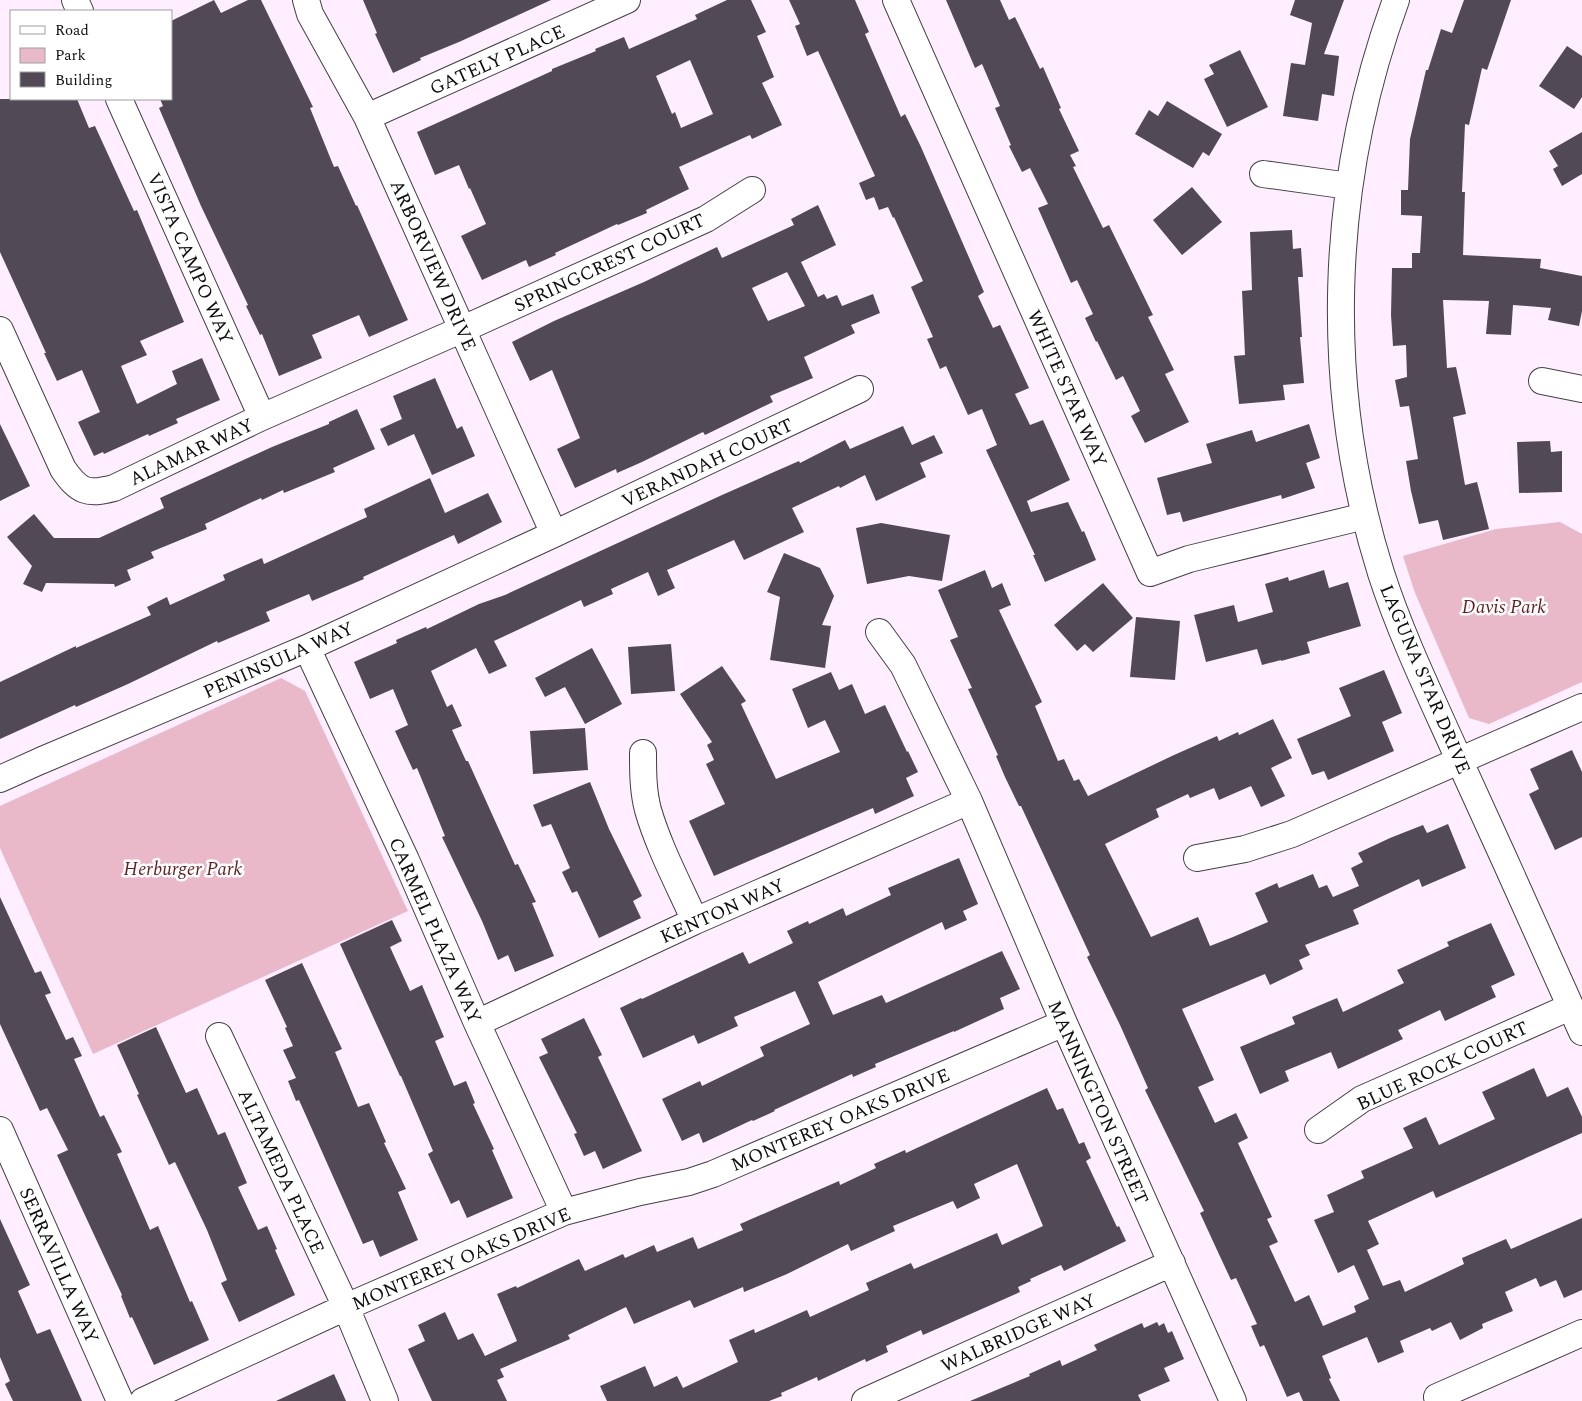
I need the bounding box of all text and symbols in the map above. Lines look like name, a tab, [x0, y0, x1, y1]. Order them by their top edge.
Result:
legend	[10, 10, 172, 100]
street label: GATELY PLACE	[425, 17, 570, 103]
text: Road	[55, 19, 89, 42]
text: Park	[55, 44, 86, 67]
text: Building	[55, 69, 112, 92]
street label: VISTA CAMPO WAY	[139, 168, 241, 349]
street label: ARBORVIEW DRIVE	[382, 175, 484, 356]
street label: SPRINGCREST COURT	[509, 206, 710, 320]
street label: WHITE STAR WAY	[1019, 305, 1114, 472]
street label: ALAMAR WAY	[125, 411, 259, 494]
street label: VERANDAH COURT	[617, 411, 798, 516]
street label: LAGUNA STAR DRIVE	[1371, 580, 1478, 779]
park label: Davis Park	[1462, 593, 1546, 622]
street label: PENINSULA WAY	[199, 614, 359, 707]
street label: CARMEL PLAZA WAY	[380, 833, 489, 1028]
park label: Herburger Park	[124, 855, 242, 884]
street label: KENTON WAY	[656, 871, 790, 952]
street label: MANNINGTON STREET	[1039, 996, 1156, 1209]
street label: BLUE ROCK COURT	[1352, 1014, 1533, 1119]
street label: MONTEREY OAKS DRIVE	[727, 1061, 955, 1180]
street label: ALTAMEDA PLACE	[230, 1084, 332, 1259]
street label: SERRAVILLA WAY	[11, 1183, 106, 1348]
street label: MONTEREY OAKS DRIVE	[348, 1200, 576, 1319]
street label: WALBRIDGE WAY	[936, 1286, 1101, 1381]

